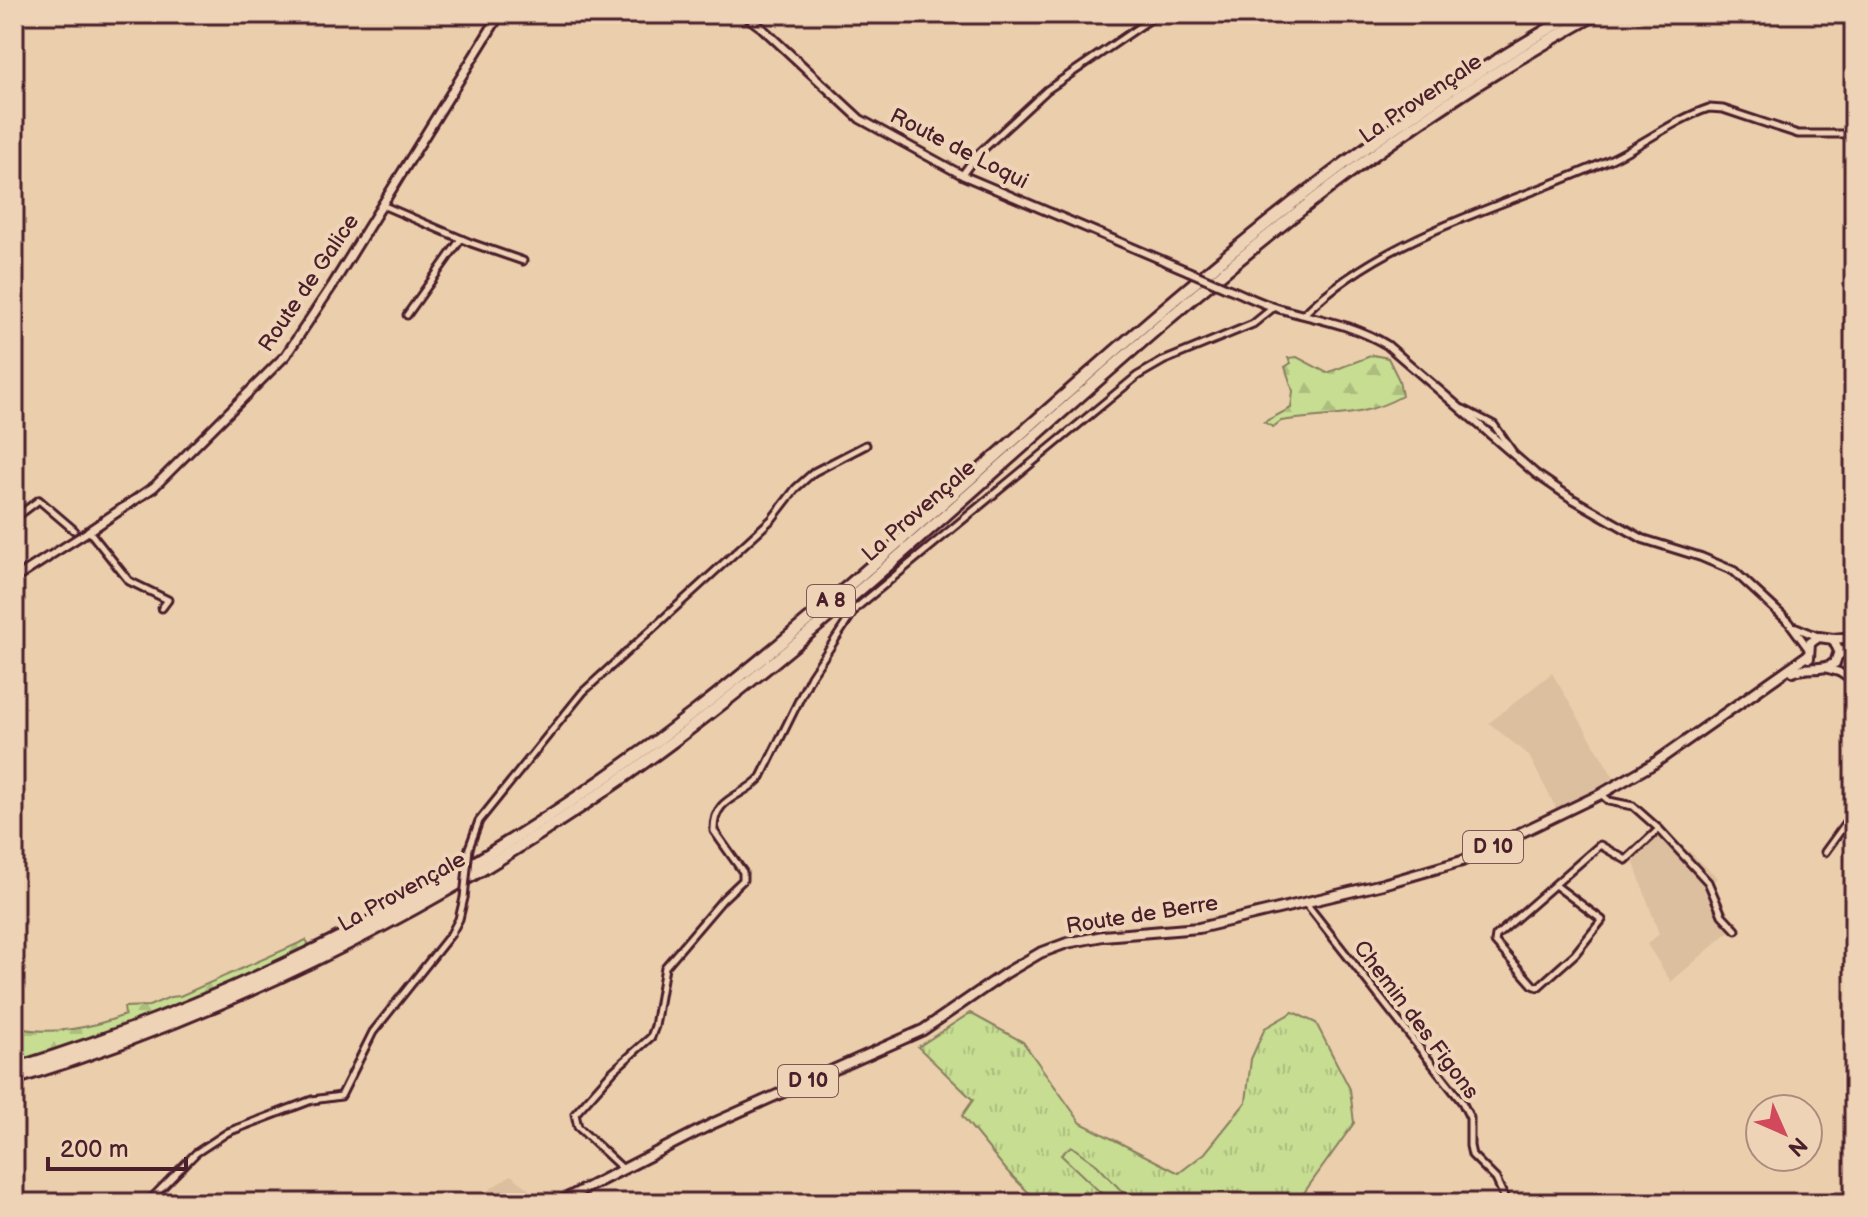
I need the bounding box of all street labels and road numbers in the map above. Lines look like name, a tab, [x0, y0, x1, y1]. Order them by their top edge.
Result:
street label: La Provençale	[1355, 48, 1487, 150]
street label: Route de Loqui	[885, 103, 1033, 195]
street label: Route de Galice	[253, 209, 365, 357]
street label: La Provençale	[857, 454, 981, 568]
road number: A 8	[807, 585, 855, 617]
road number: D 10	[1463, 831, 1523, 863]
street label: La Provençale	[333, 846, 471, 938]
street label: Route de Berre	[1064, 890, 1220, 940]
street label: Chemin des Figons	[1347, 935, 1485, 1105]
road number: D 10	[778, 1065, 838, 1097]

